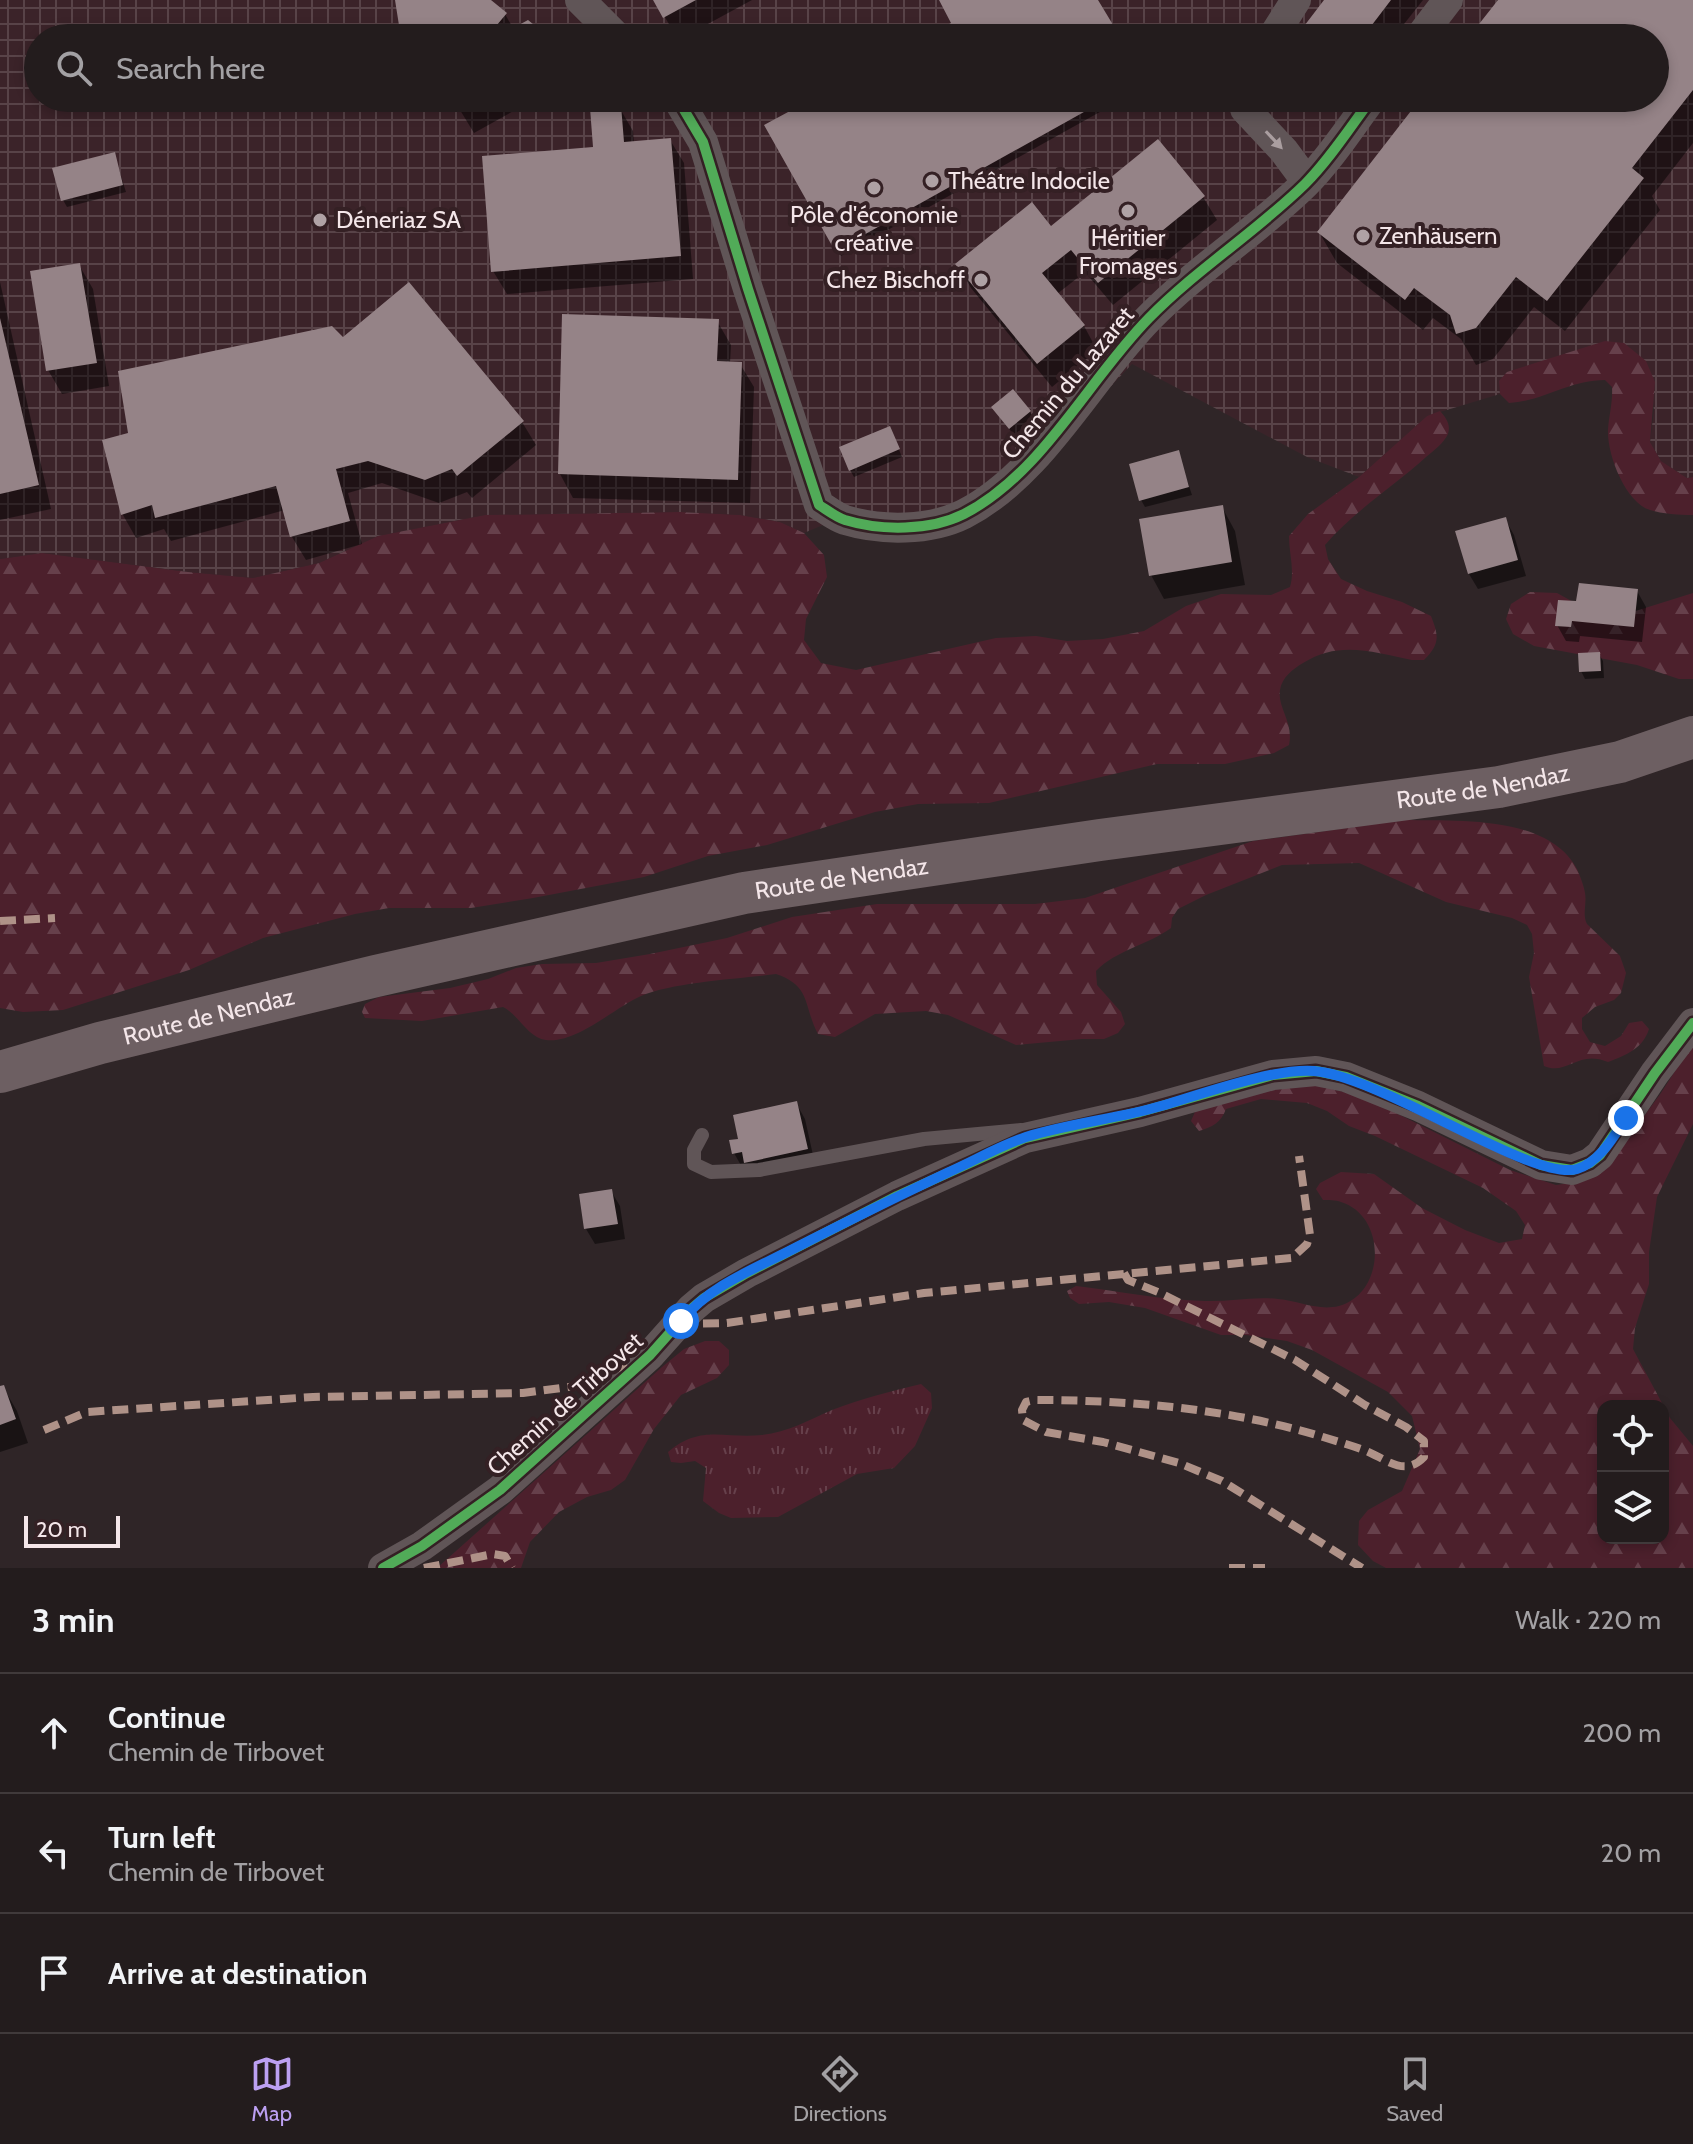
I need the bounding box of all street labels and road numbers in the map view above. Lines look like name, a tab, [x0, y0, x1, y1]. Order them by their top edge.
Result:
street label: Chemin du Lazaret	[995, 300, 1140, 465]
street label: Route de Nendaz	[1395, 758, 1572, 814]
street label: Route de Nendaz	[753, 851, 930, 905]
street label: Route de Nendaz	[120, 981, 297, 1051]
street label: Chemin de Tirbovet	[481, 1326, 649, 1481]

